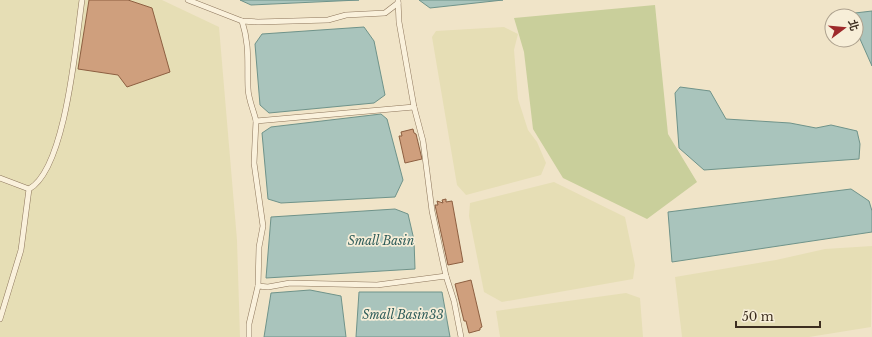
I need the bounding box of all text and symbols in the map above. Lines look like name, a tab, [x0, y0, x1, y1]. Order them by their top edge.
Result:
north arrow	[824, 8, 864, 48]
text: 北	[845, 18, 862, 32]
water label: Small Basin	[348, 233, 415, 248]
scale bar	[736, 303, 820, 329]
water label: Small Basin33	[362, 307, 444, 322]
text: 50 m	[742, 309, 774, 324]

